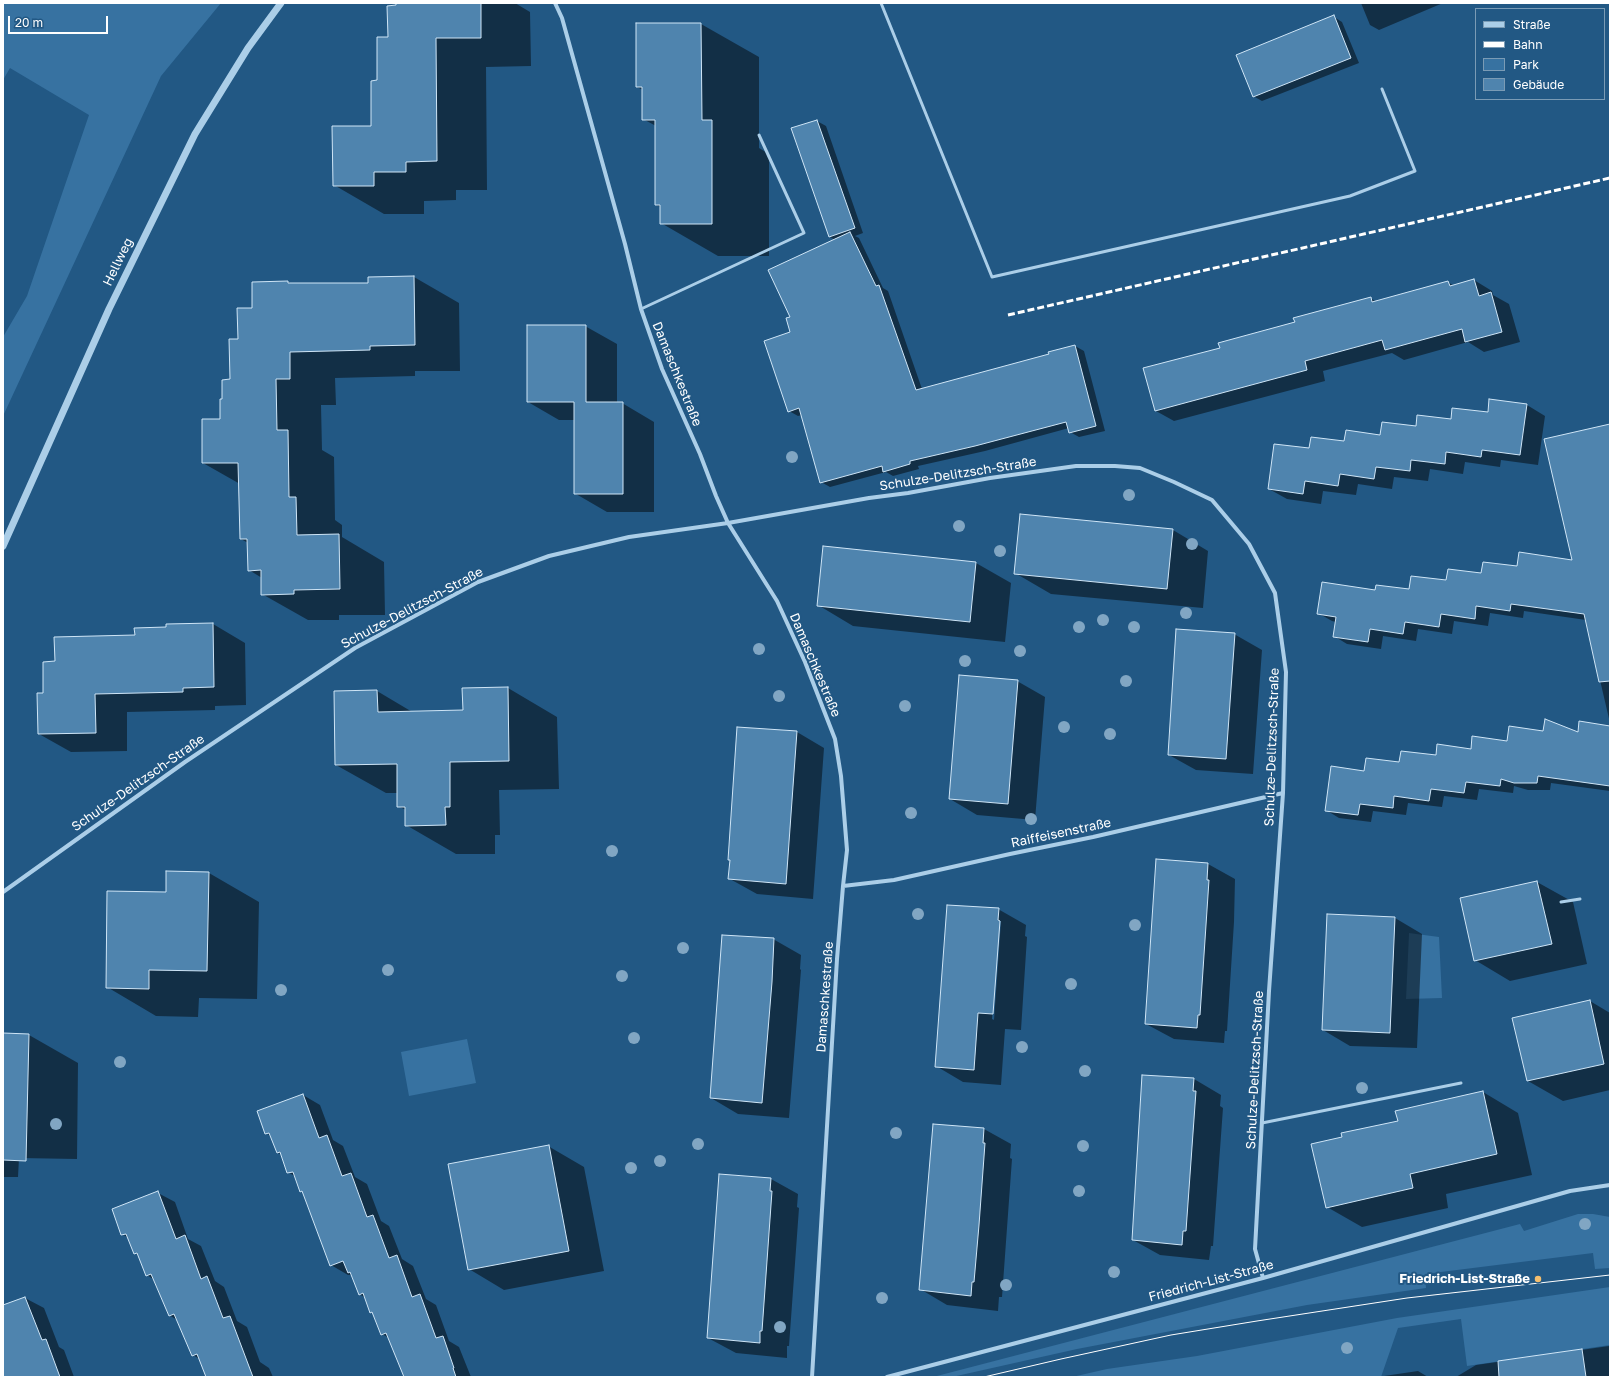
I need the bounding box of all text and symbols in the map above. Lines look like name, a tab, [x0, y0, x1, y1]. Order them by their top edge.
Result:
scale bar	[10, 8, 110, 34]
legend	[1475, 8, 1605, 100]
text: 20 m	[15, 15, 43, 30]
text: Straße	[1513, 17, 1551, 32]
text: Bahn	[1513, 37, 1543, 52]
text: Park	[1513, 57, 1539, 72]
text: Gebäude	[1513, 77, 1564, 92]
street label: Hellweg	[100, 235, 136, 289]
street label: Damaschkestraße	[649, 319, 705, 429]
street label: Schulze-Delitzsch-Straße	[878, 454, 1038, 494]
street label: Schulze-Delitzsch-Straße	[338, 564, 486, 652]
street label: Damaschkestraße	[786, 611, 844, 719]
street label: Schulze-Delitzsch-Straße	[1261, 667, 1283, 827]
street label: Schulze-Delitzsch-Straße	[69, 731, 207, 835]
street label: Raiffeisenstraße	[1010, 815, 1112, 851]
street label: Damaschkestraße	[813, 941, 837, 1053]
street label: Schulze-Delitzsch-Straße	[1243, 990, 1267, 1150]
street label: Friedrich-List-Straße	[1147, 1257, 1275, 1305]
place label: Friedrich-List-Straße	[1399, 1271, 1530, 1287]
marker: Friedrich-List-Straße	[1533, 1274, 1543, 1284]

